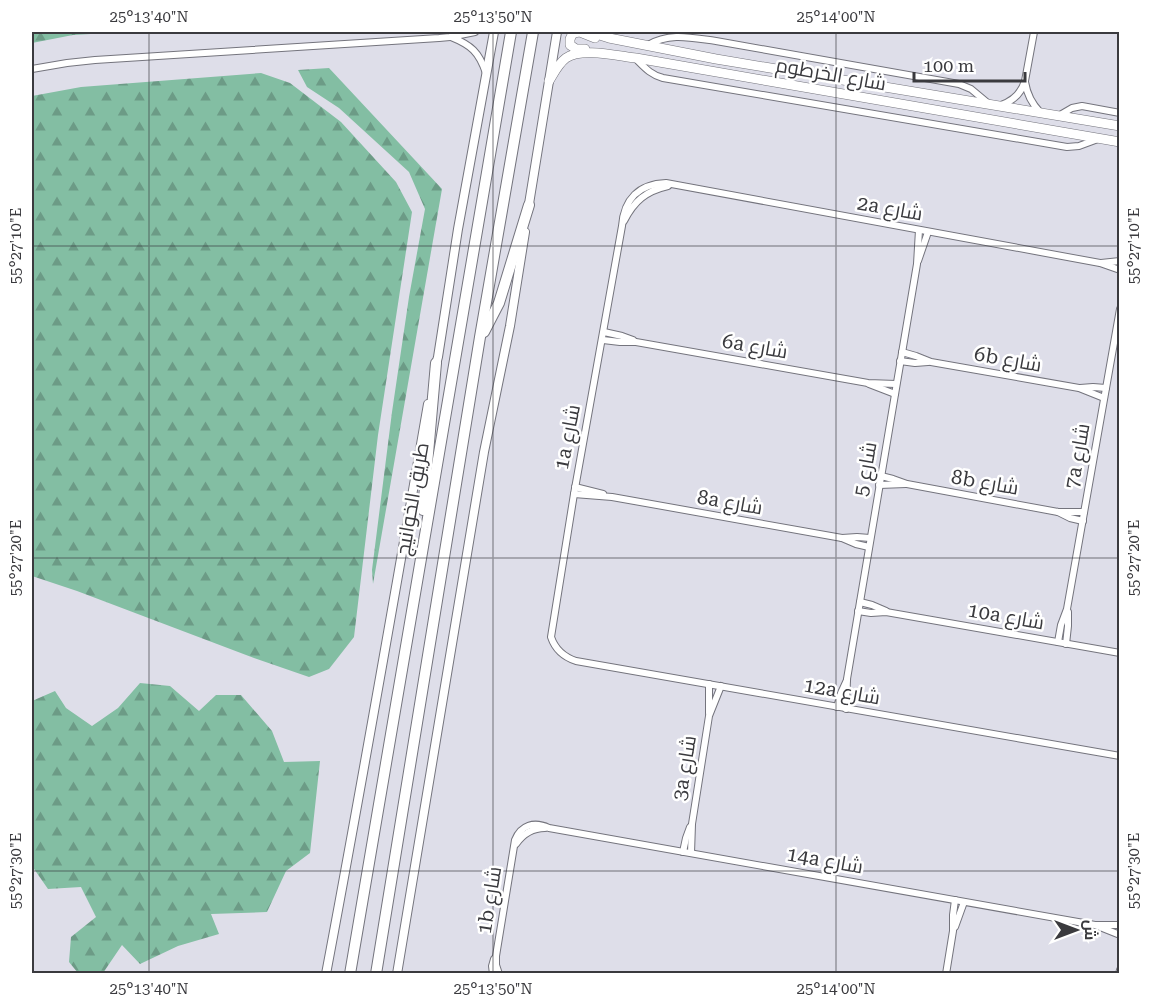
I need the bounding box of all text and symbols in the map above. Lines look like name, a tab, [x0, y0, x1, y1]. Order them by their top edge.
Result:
text: 25°13'40"N	[109, 8, 189, 26]
text: 25°13'50"N	[453, 8, 533, 26]
text: 25°14'00"N	[796, 8, 876, 26]
scale bar	[914, 45, 1025, 83]
street label: شارع الخرطوم	[774, 52, 888, 97]
text: 100 m	[923, 55, 974, 76]
street label: 2a شارع	[855, 190, 925, 228]
text: 55°27'10"E	[7, 208, 25, 284]
text: 55°27'10"E	[1125, 208, 1143, 284]
street label: 6a شارع	[720, 328, 790, 366]
street label: 6b شارع	[972, 341, 1044, 379]
street label: 1a شارع	[549, 402, 587, 472]
street label: 7a شارع	[1059, 421, 1097, 491]
street label: شارع 5	[848, 440, 884, 499]
street label: طريق الخوانيج	[390, 441, 436, 558]
street label: 8b شارع	[949, 464, 1021, 502]
street label: 8a شارع	[695, 484, 765, 522]
text: 55°27'20"E	[7, 520, 25, 596]
text: 55°27'20"E	[1125, 520, 1143, 596]
street label: 10a شارع	[966, 597, 1046, 636]
street label: 12a شارع	[802, 672, 882, 711]
street label: 3a شارع	[667, 734, 703, 803]
text: 55°27'30"E	[7, 833, 25, 909]
text: 55°27'30"E	[1125, 833, 1143, 909]
street label: 14a شارع	[785, 841, 865, 880]
street label: 1b شارع	[472, 865, 508, 936]
north arrow	[1046, 900, 1106, 960]
text: ش	[1081, 920, 1100, 940]
text: 25°13'40"N	[109, 980, 189, 998]
text: 25°13'50"N	[453, 980, 533, 998]
text: 25°14'00"N	[796, 980, 876, 998]

